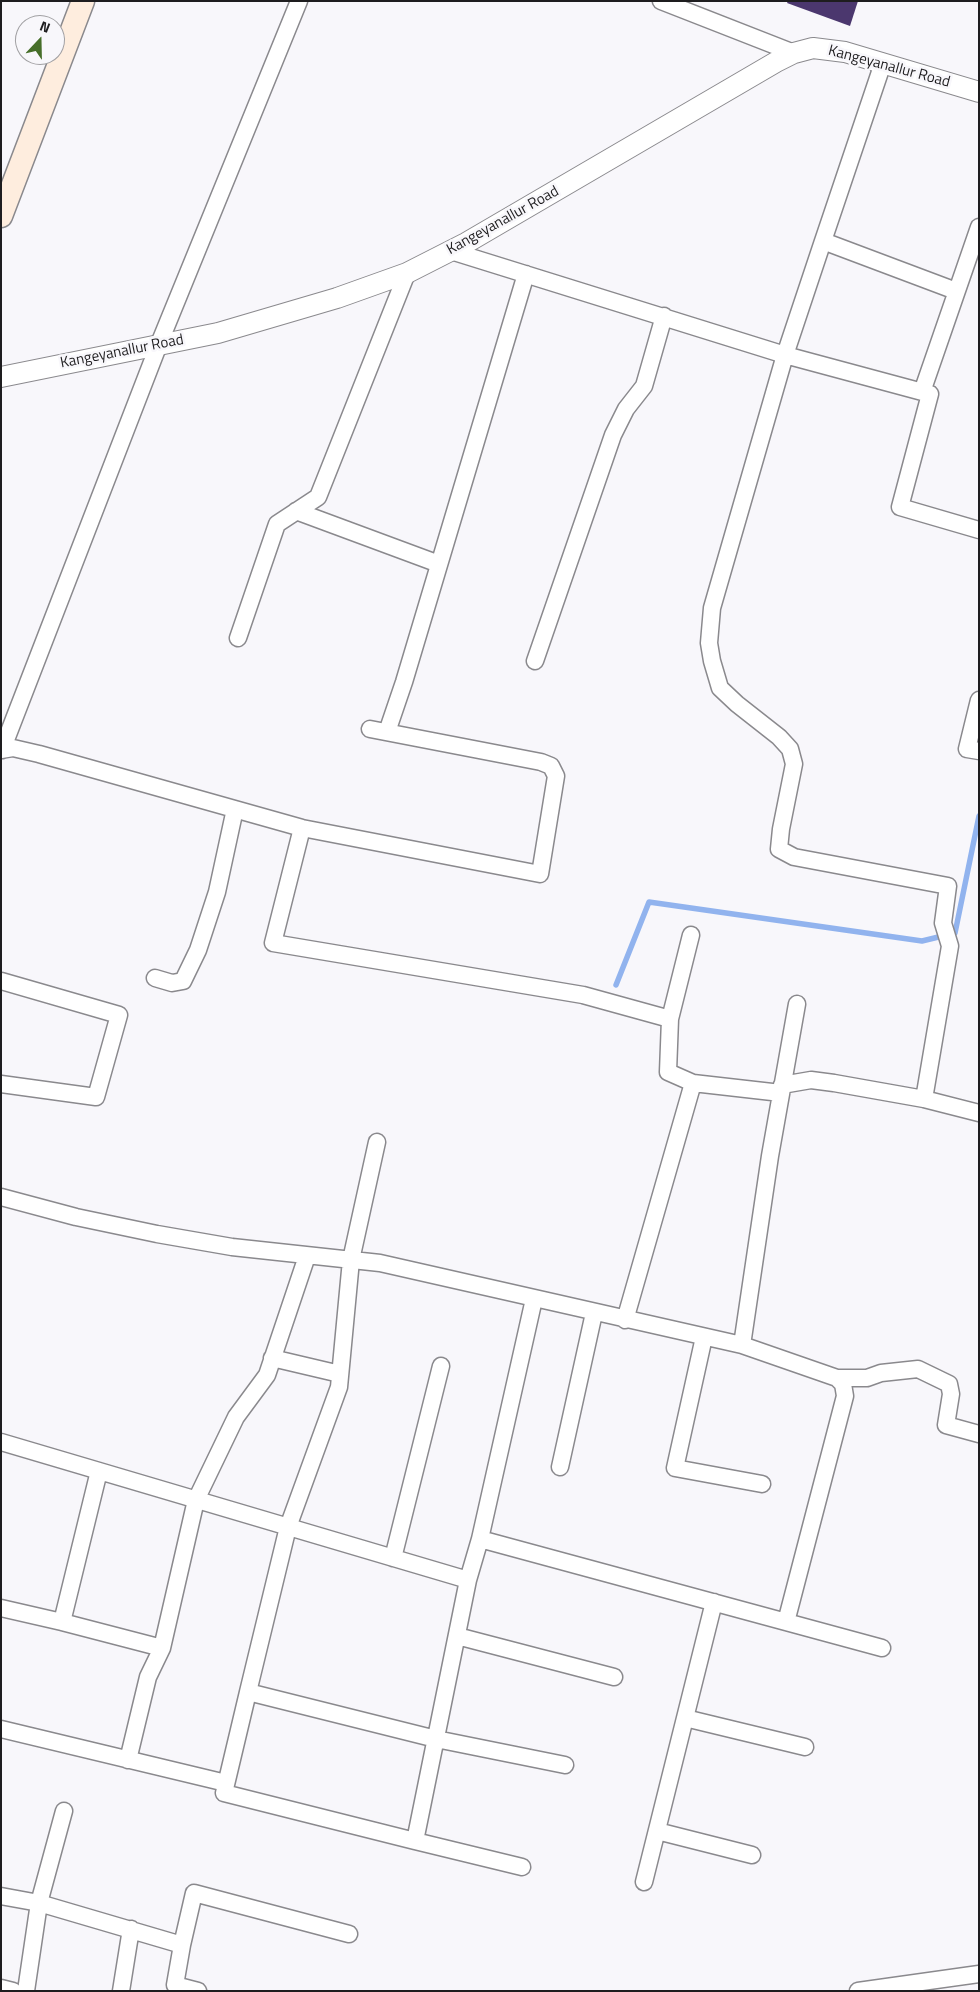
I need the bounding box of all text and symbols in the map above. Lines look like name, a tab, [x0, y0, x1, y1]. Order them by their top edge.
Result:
north arrow	[15, 15, 65, 65]
text: N	[37, 15, 53, 38]
street label: Kangeyanallur Road	[826, 42, 952, 92]
street label: Kangeyanallur Road	[444, 183, 562, 259]
street label: Kangeyanallur Road	[59, 331, 185, 373]

